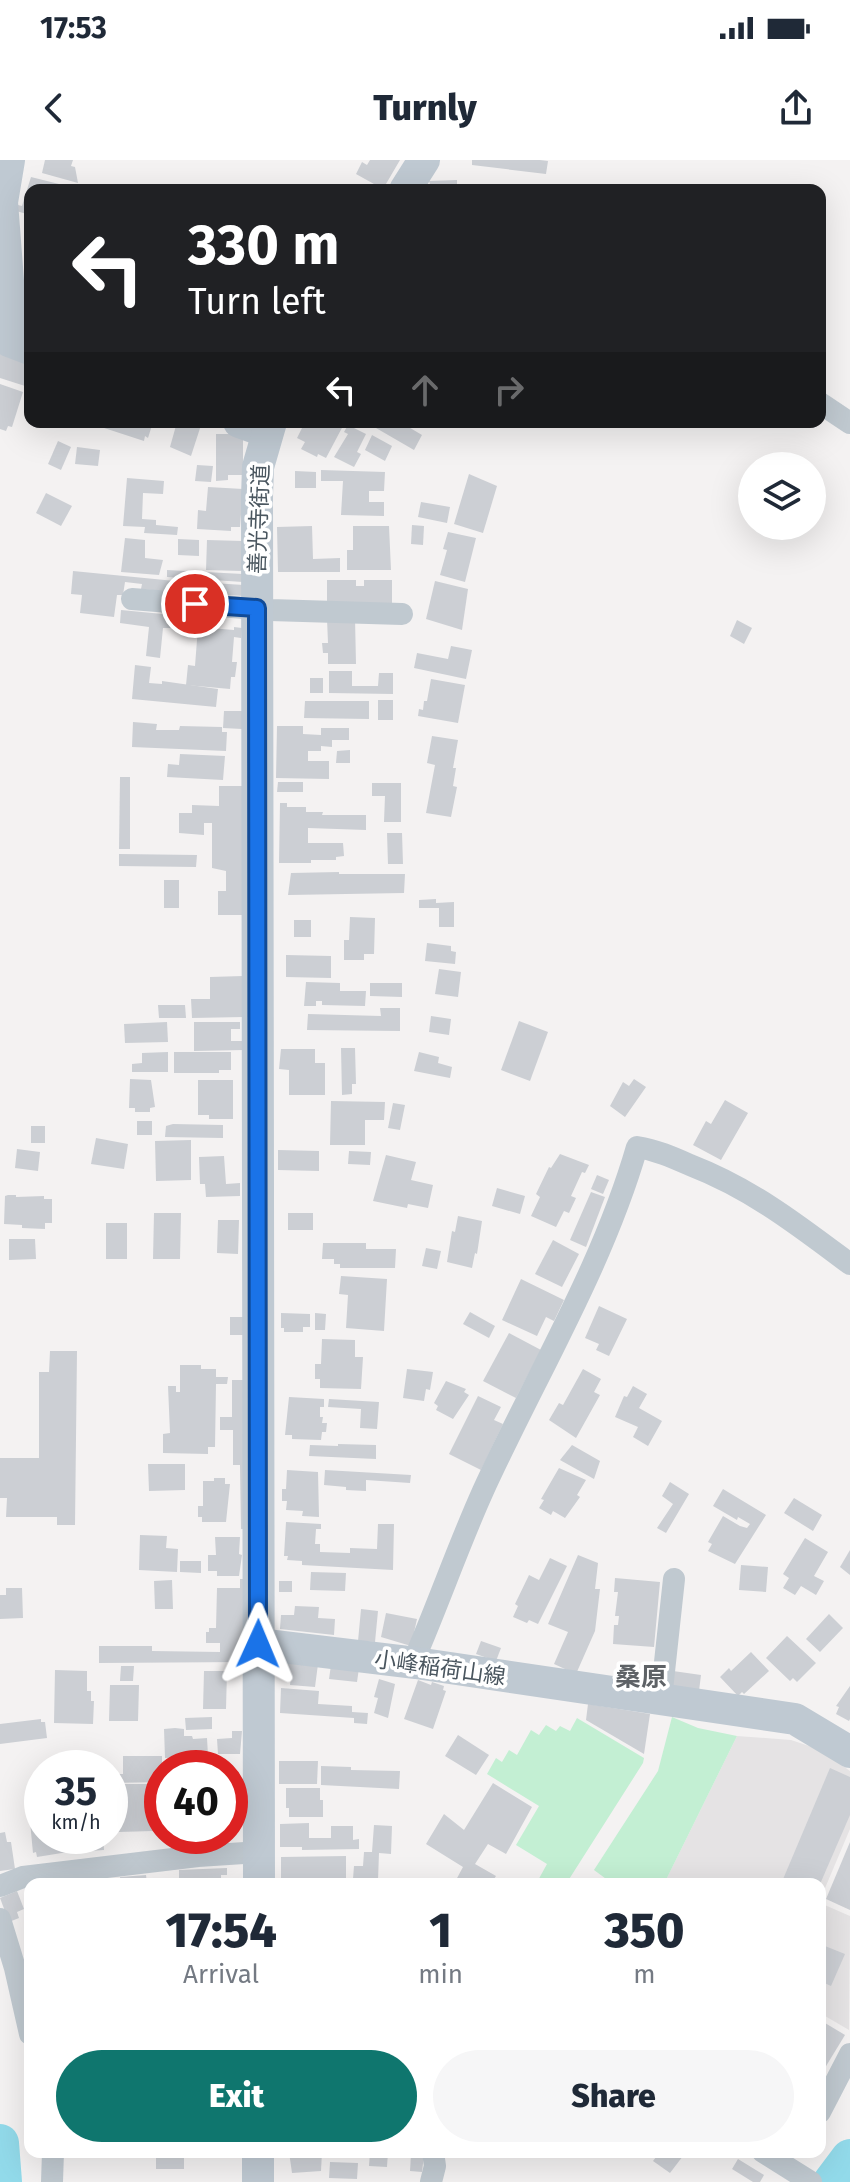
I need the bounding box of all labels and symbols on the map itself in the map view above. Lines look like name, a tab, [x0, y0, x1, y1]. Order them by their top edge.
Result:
street label: 善光寺街道	[244, 464, 274, 574]
pin	[161, 570, 229, 638]
position arrow	[216, 1602, 300, 1686]
street label: 小峰稲荷山線	[373, 1645, 507, 1691]
district label: 桑原	[615, 1662, 667, 1693]
speed limit sign: 40	[144, 1750, 248, 1854]

